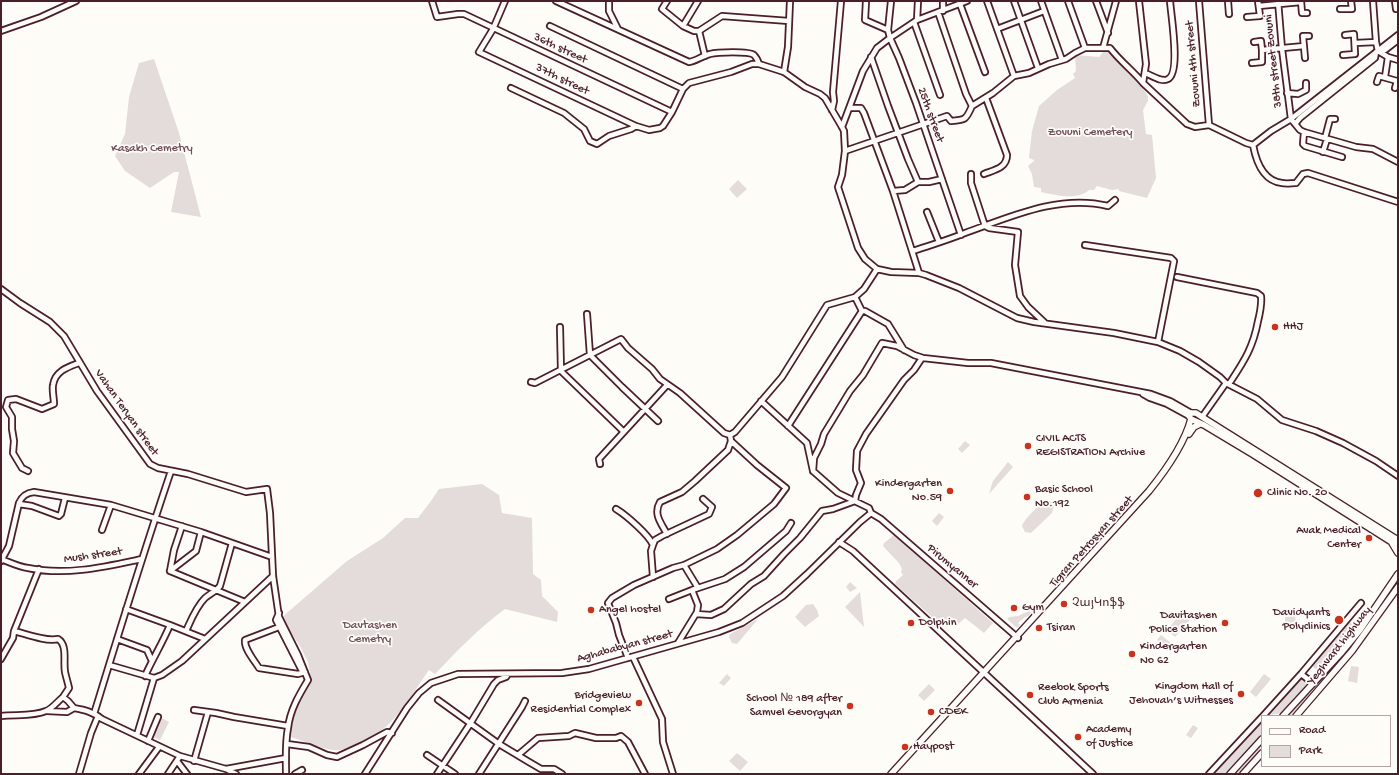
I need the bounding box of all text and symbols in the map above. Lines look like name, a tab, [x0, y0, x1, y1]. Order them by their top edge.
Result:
street label: 38th street Zovuni	[1262, 14, 1286, 108]
street label: Zovuni 4th street	[1183, 20, 1205, 108]
street label: 36th street	[531, 30, 589, 68]
street label: 37th street	[533, 61, 591, 99]
street label: 25th street	[913, 86, 947, 144]
park label: Zovuni Cemetery	[1048, 126, 1132, 140]
park label: Kasakh Cemetry	[111, 142, 193, 156]
place label: HHJ	[1283, 320, 1303, 334]
marker: HHJ	[1270, 322, 1280, 332]
street label: Vahan Teryan street	[91, 367, 161, 459]
place label: CIVIL ACTS REGISTRATION Archive	[1036, 432, 1145, 460]
marker: CIVIL ACTS REGISTRATION Archive	[1023, 441, 1033, 451]
place label: Kindergarten No.59	[875, 477, 942, 505]
place label: Basic School No.192	[1035, 483, 1093, 511]
marker: Kindergarten No.59	[945, 486, 955, 496]
place label: Clinic No. 20	[1267, 486, 1327, 500]
marker: Clinic No. 20	[1252, 487, 1264, 499]
marker: Basic School No.192	[1022, 492, 1032, 502]
street label: Tigran Petrosyan street	[1047, 493, 1137, 591]
place label: Avak Medical Center	[1296, 524, 1361, 552]
marker: Avak Medical Center	[1364, 533, 1374, 543]
street label: Pirumyanner	[924, 542, 980, 592]
street label: Mush street	[63, 545, 123, 567]
place label: ՉայԿոֆֆ	[1072, 597, 1125, 611]
marker: ՉայԿոֆֆ	[1059, 599, 1069, 609]
place label: Gym	[1022, 601, 1044, 615]
place label: Angel hostel	[599, 603, 661, 617]
marker: Gym	[1009, 603, 1019, 613]
street label: Yeghvard highway	[1305, 604, 1375, 688]
marker: Angel hostel	[586, 605, 596, 615]
place label: Davidyants Polyclinics	[1273, 606, 1330, 634]
place label: Davitashen Police Station	[1149, 609, 1217, 637]
marker: Davidyants Polyclinics	[1333, 614, 1345, 626]
place label: Dolphin	[919, 616, 956, 630]
marker: Dolphin	[906, 618, 916, 628]
marker: Davitashen Police Station	[1220, 618, 1230, 628]
park label: Davtashen Cemetry	[343, 619, 397, 647]
place label: Tsiran	[1047, 621, 1075, 635]
marker: Tsiran	[1034, 623, 1044, 633]
street label: Aghababyan street	[576, 627, 674, 667]
place label: Kindergarten No 62	[1140, 640, 1207, 668]
marker: Kindergarten No 62	[1127, 649, 1137, 659]
place label: Kingdom Hall of Jehovah’s Witnesses	[1129, 680, 1233, 708]
place label: Reebok Sports Club Armenia	[1038, 681, 1109, 709]
place label: Bridgeview Residential Complex	[531, 689, 631, 717]
marker: Kingdom Hall of Jehovah’s Witnesses	[1236, 689, 1246, 699]
marker: Reebok Sports Club Armenia	[1025, 690, 1035, 700]
place label: School № 189 after Samvel Gevorgyan	[746, 692, 842, 720]
marker: Bridgeview Residential Complex	[634, 698, 644, 708]
marker: School № 189 after Samvel Gevorgyan	[845, 701, 855, 711]
place label: CDEK	[939, 705, 967, 719]
marker: CDEK	[926, 707, 936, 717]
legend	[1261, 715, 1391, 767]
place label: Academy of Justice	[1086, 723, 1133, 751]
text: Road	[1299, 724, 1325, 738]
marker: Academy of Justice	[1073, 732, 1083, 742]
place label: Haypost	[913, 740, 954, 754]
marker: Haypost	[900, 742, 910, 752]
text: Park	[1299, 744, 1322, 758]

